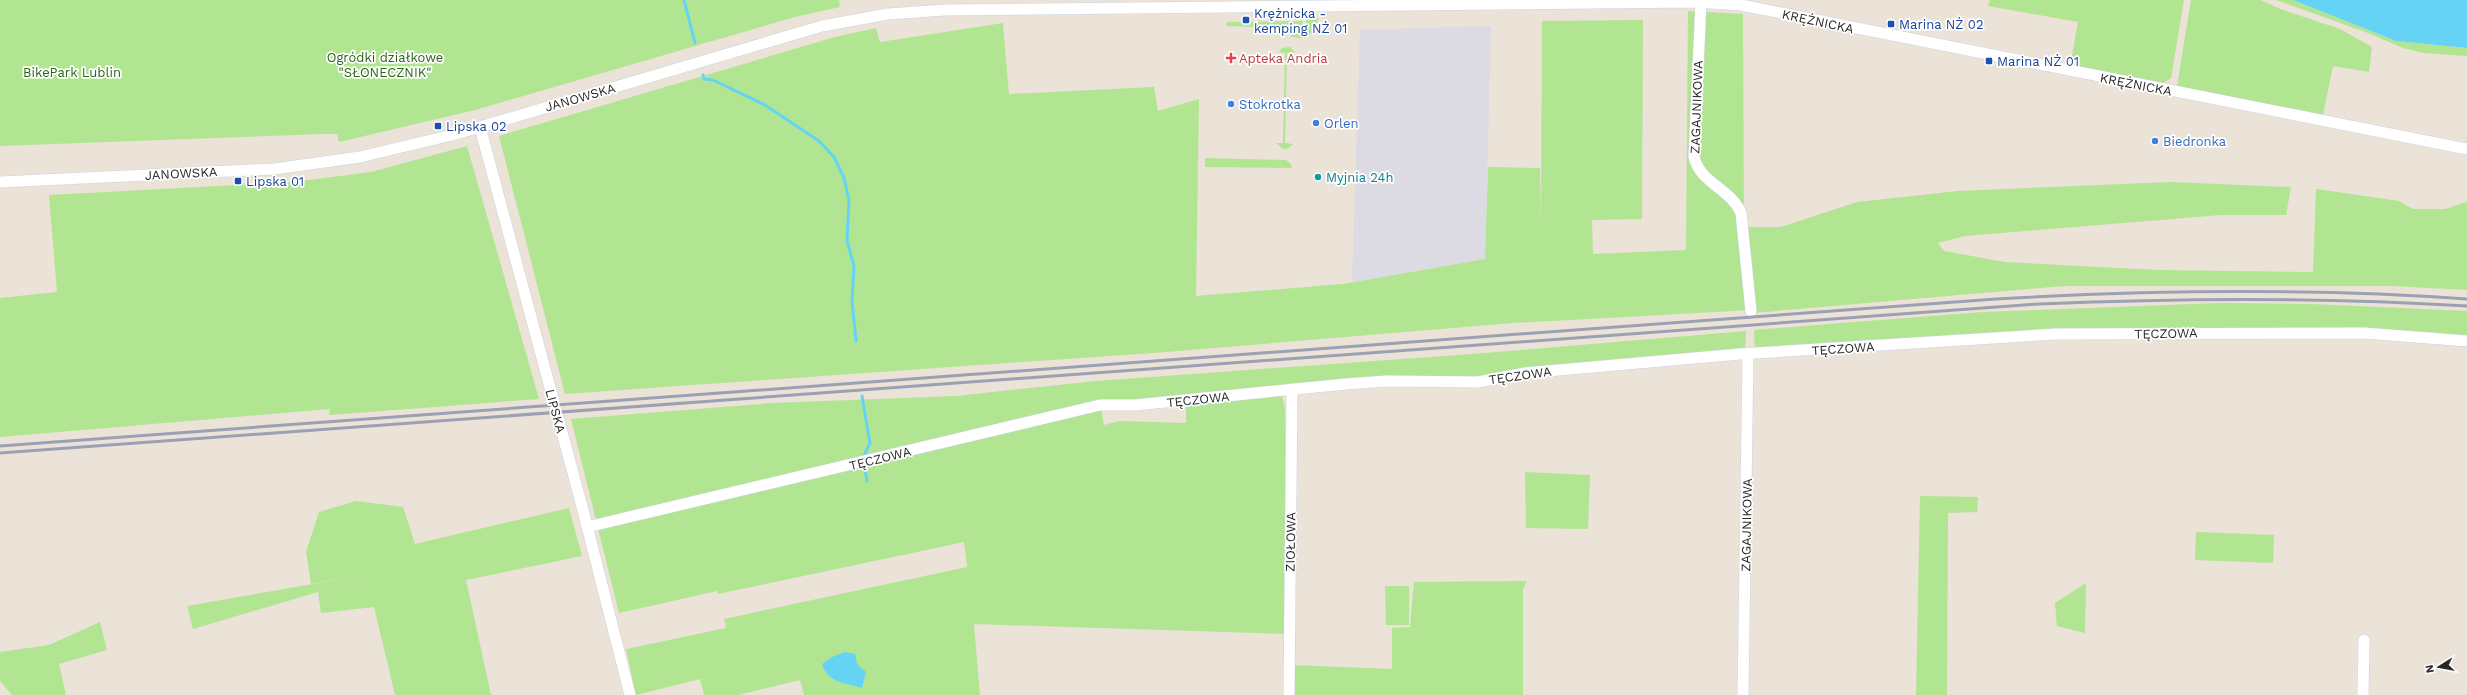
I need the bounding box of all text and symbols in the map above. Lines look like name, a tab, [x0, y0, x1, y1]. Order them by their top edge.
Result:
place label: Krężnicka - kemping NŻ 01	[1254, 6, 1347, 36]
street label: KRĘŻNICKA	[1781, 7, 1856, 37]
marker: Krężnicka - kemping NŻ 01	[1241, 15, 1251, 25]
place label: Marina NŻ 02	[1899, 17, 1984, 32]
marker: Marina NŻ 02	[1886, 19, 1896, 29]
park label: Ogródki działkowe "SŁONECZNIK"	[327, 50, 443, 80]
place label: Apteka Andria	[1239, 51, 1328, 66]
marker: Apteka Andria	[1226, 53, 1236, 63]
place label: Marina NŻ 01	[1997, 54, 2079, 69]
marker: Marina NŻ 01	[1984, 56, 1994, 66]
street label: ZAGAJNIKOWA	[1687, 60, 1706, 154]
park label: BikePark Lublin	[23, 65, 121, 80]
street label: KRĘŻNICKA	[2099, 70, 2174, 99]
street label: JANOWSKA	[543, 80, 618, 115]
place label: Stokrotka	[1239, 97, 1301, 112]
marker: Stokrotka	[1226, 99, 1236, 109]
place label: Orlen	[1324, 116, 1359, 131]
marker: Orlen	[1311, 118, 1321, 128]
place label: Lipska 02	[446, 119, 507, 134]
marker: Lipska 02	[433, 121, 443, 131]
place label: Biedronka	[2163, 134, 2227, 149]
marker: Biedronka	[2150, 136, 2160, 146]
street label: JANOWSKA	[144, 164, 218, 183]
place label: Myjnia 24h	[1326, 170, 1393, 185]
marker: Myjnia 24h	[1313, 172, 1323, 182]
place label: Lipska 01	[246, 174, 304, 189]
marker: Lipska 01	[233, 176, 243, 186]
street label: TĘCZOWA	[2134, 325, 2198, 342]
street label: TĘCZOWA	[1811, 339, 1875, 358]
street label: TĘCZOWA	[1488, 364, 1553, 387]
street label: LIPSKA	[542, 387, 569, 435]
street label: TĘCZOWA	[1166, 389, 1231, 410]
street label: TĘCZOWA	[848, 443, 913, 473]
street label: ZAGAJNIKOWA	[1738, 478, 1755, 572]
street label: ZIOŁOWA	[1282, 512, 1299, 572]
north arrow	[2419, 647, 2459, 687]
text: N	[2423, 664, 2437, 674]

